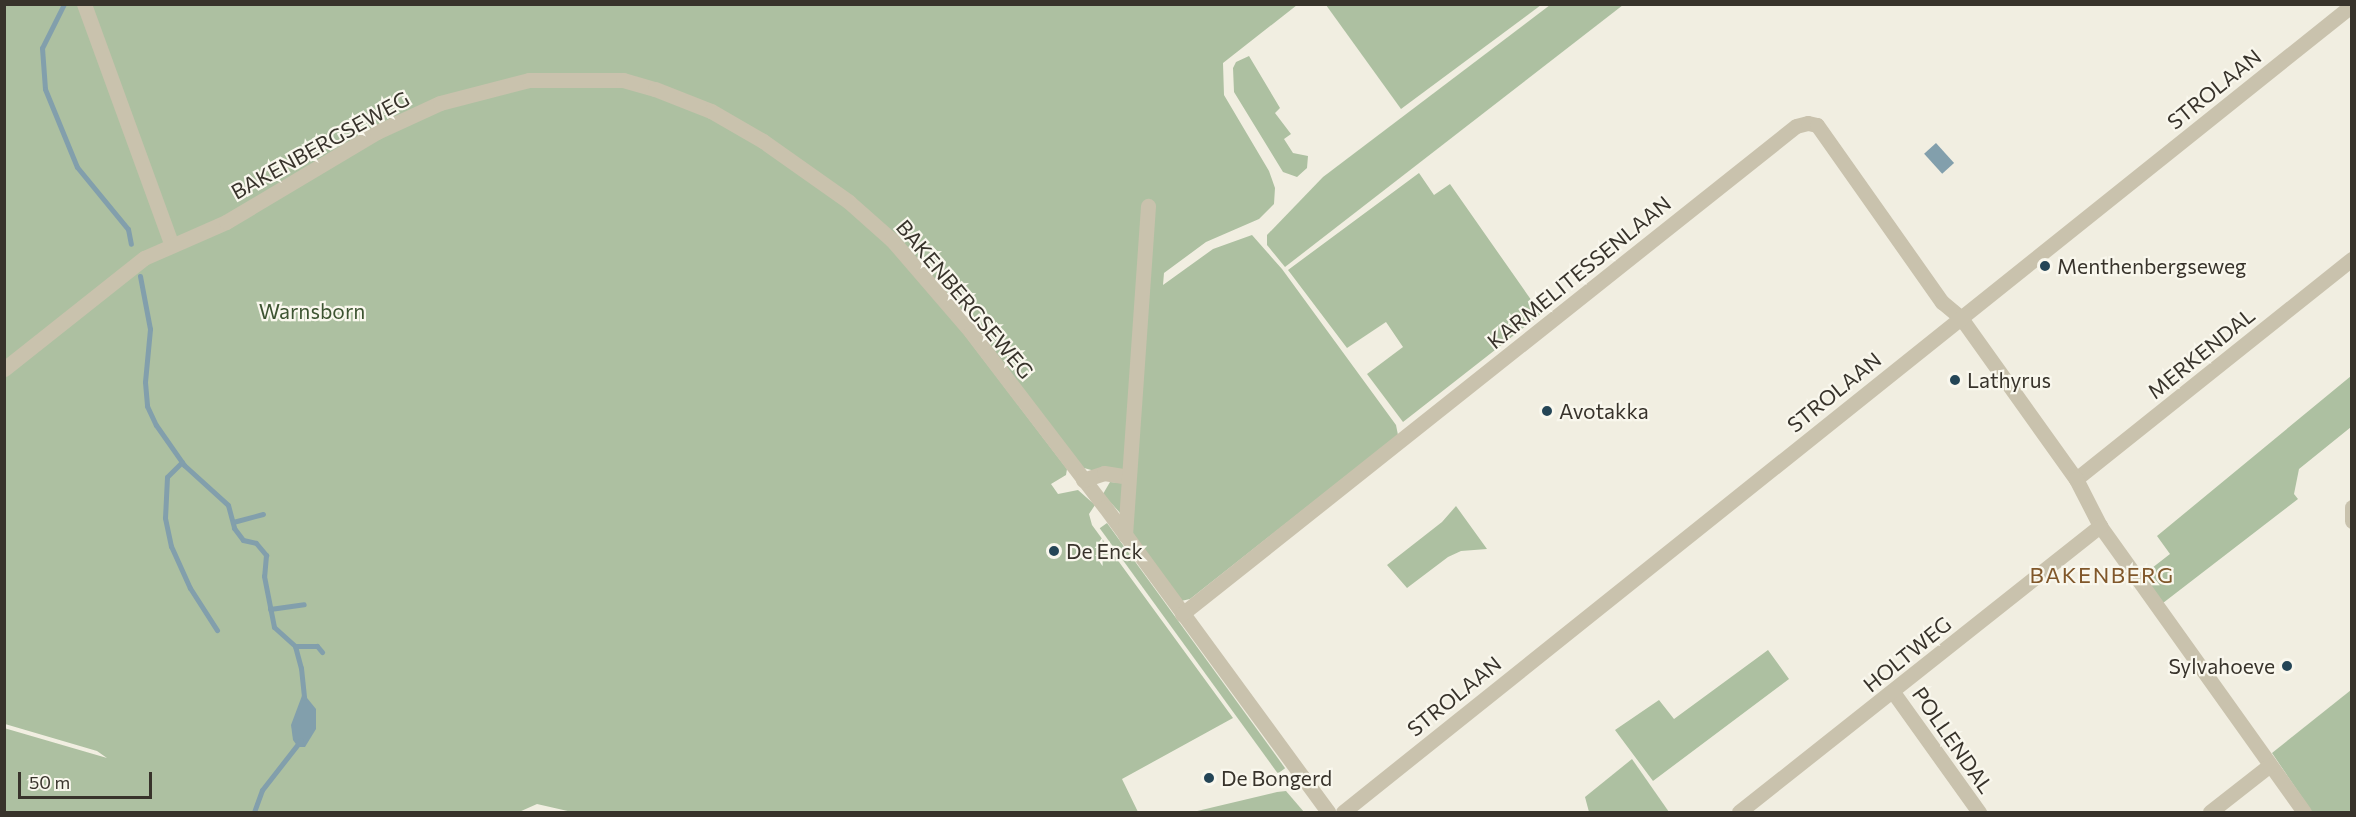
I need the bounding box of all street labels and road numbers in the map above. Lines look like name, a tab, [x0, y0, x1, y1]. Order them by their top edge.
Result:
street label: STROLAAN	[2162, 44, 2266, 134]
street label: BAKENBERGSEWEG	[227, 86, 413, 204]
street label: KARMELITESSENLAAN	[1482, 190, 1676, 354]
street label: BAKENBERGSEWEG	[891, 214, 1039, 384]
street label: MERKENDAL	[2142, 302, 2260, 404]
street label: STROLAAN	[1782, 347, 1886, 437]
street label: HOLTWEG	[1858, 611, 1956, 697]
street label: STROLAAN	[1402, 651, 1506, 741]
street label: POLLENDAL	[1907, 682, 1999, 798]

